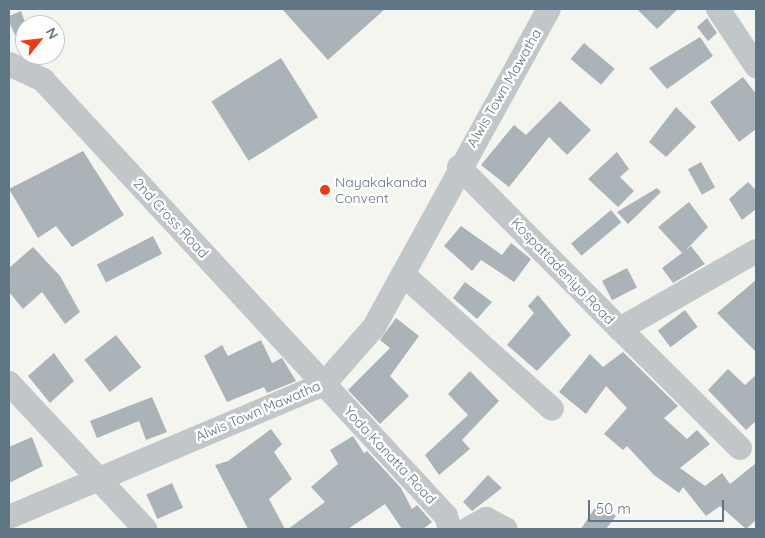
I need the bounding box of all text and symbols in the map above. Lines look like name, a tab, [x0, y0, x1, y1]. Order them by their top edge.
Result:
north arrow	[15, 15, 65, 65]
text: N	[42, 24, 63, 42]
street label: Alwis Town Mawatha	[463, 26, 545, 150]
place label: Nayakakanda Convent	[335, 174, 427, 206]
street label: 2nd Cross Road	[130, 175, 212, 261]
marker: Nayakakanda Convent	[319, 184, 331, 196]
street label: Kospattadeniya Road	[508, 214, 618, 328]
street label: Alwis Town Mawatha	[193, 377, 323, 445]
street label: Yoda Kanatta Road	[340, 403, 440, 507]
scale bar	[590, 490, 726, 522]
text: 50 m	[596, 499, 631, 518]

